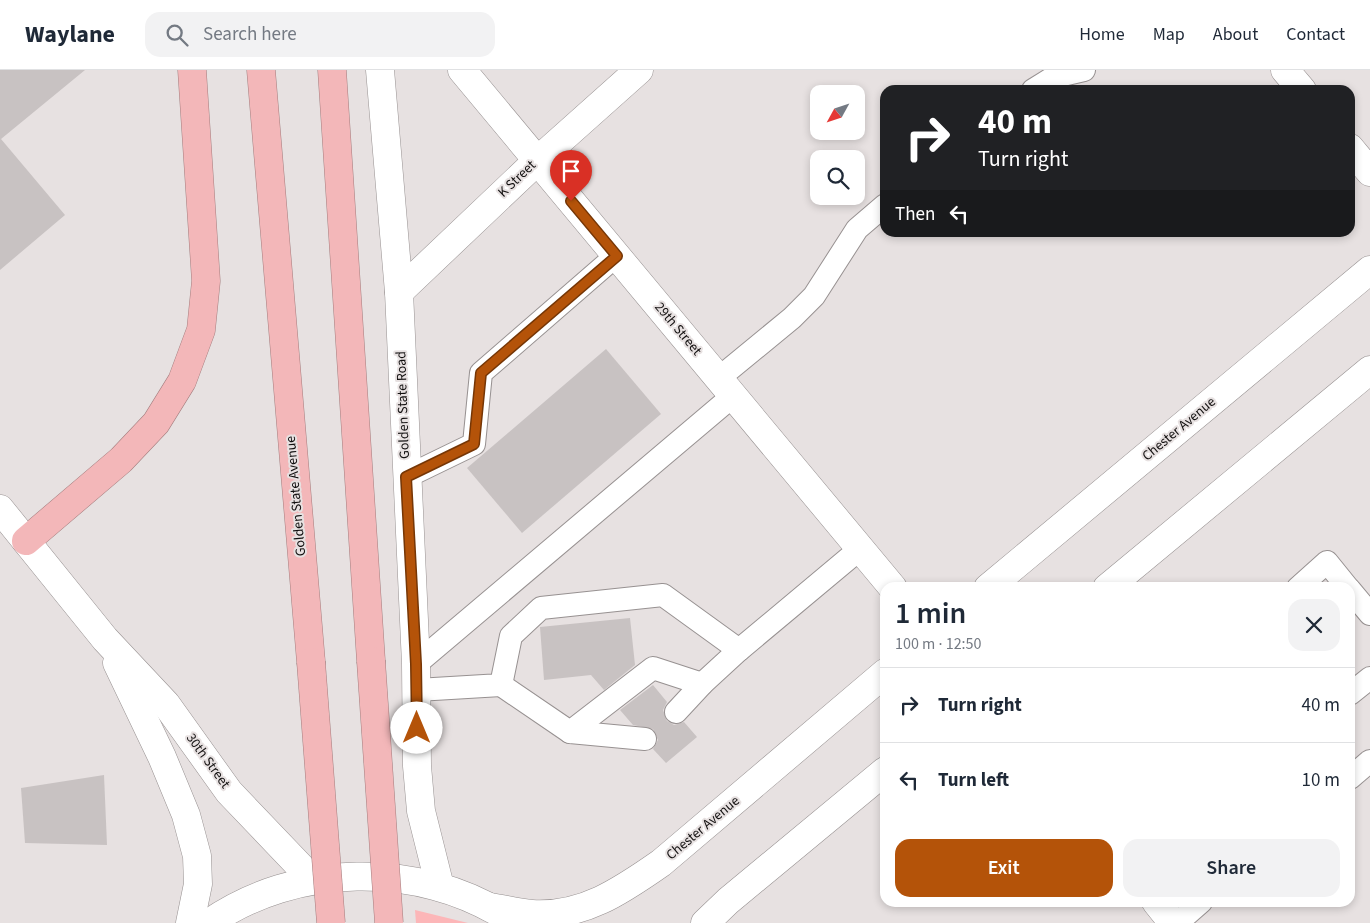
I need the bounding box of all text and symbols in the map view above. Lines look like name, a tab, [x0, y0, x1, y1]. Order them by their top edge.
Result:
search box	[145, 12, 495, 57]
text: Waylane	[25, 17, 115, 52]
icon: search	[163, 21, 191, 49]
text: Search here	[203, 21, 297, 48]
text: Home	[1079, 22, 1125, 47]
text: Map	[1153, 22, 1185, 47]
text: About	[1213, 22, 1258, 47]
text: Contact	[1286, 22, 1345, 47]
north arrow	[810, 85, 865, 140]
map controls	[810, 85, 865, 205]
text: 40 m	[978, 97, 1052, 147]
icon: right	[895, 105, 960, 170]
text: Turn right	[978, 143, 1068, 175]
pin	[550, 150, 592, 201]
button: search	[810, 150, 865, 205]
street label: K Street	[494, 156, 541, 202]
icon: arrive	[557, 157, 585, 185]
icon: left	[945, 200, 973, 228]
text: Then	[895, 201, 935, 228]
street label: 29th Street	[650, 298, 706, 360]
street label: Golden State Road	[391, 351, 415, 459]
street label: Chester Avenue	[1138, 392, 1220, 466]
street label: Golden State Avenue	[281, 435, 311, 557]
text: 1 min	[895, 592, 966, 635]
button: close	[1288, 599, 1340, 651]
text: 100 m · 12:50	[895, 633, 982, 655]
icon: right	[895, 691, 923, 719]
text: Turn right	[938, 692, 1022, 719]
text: 40 m	[1302, 692, 1340, 719]
position arrow	[390, 701, 442, 753]
street label: 30th Street	[181, 729, 235, 793]
icon: left	[895, 766, 923, 794]
text: Turn left	[938, 767, 1009, 794]
text: 10 m	[1302, 767, 1340, 794]
street label: Chester Avenue	[662, 791, 744, 865]
button: Exit	[895, 839, 1113, 897]
button: Share	[1123, 839, 1340, 897]

